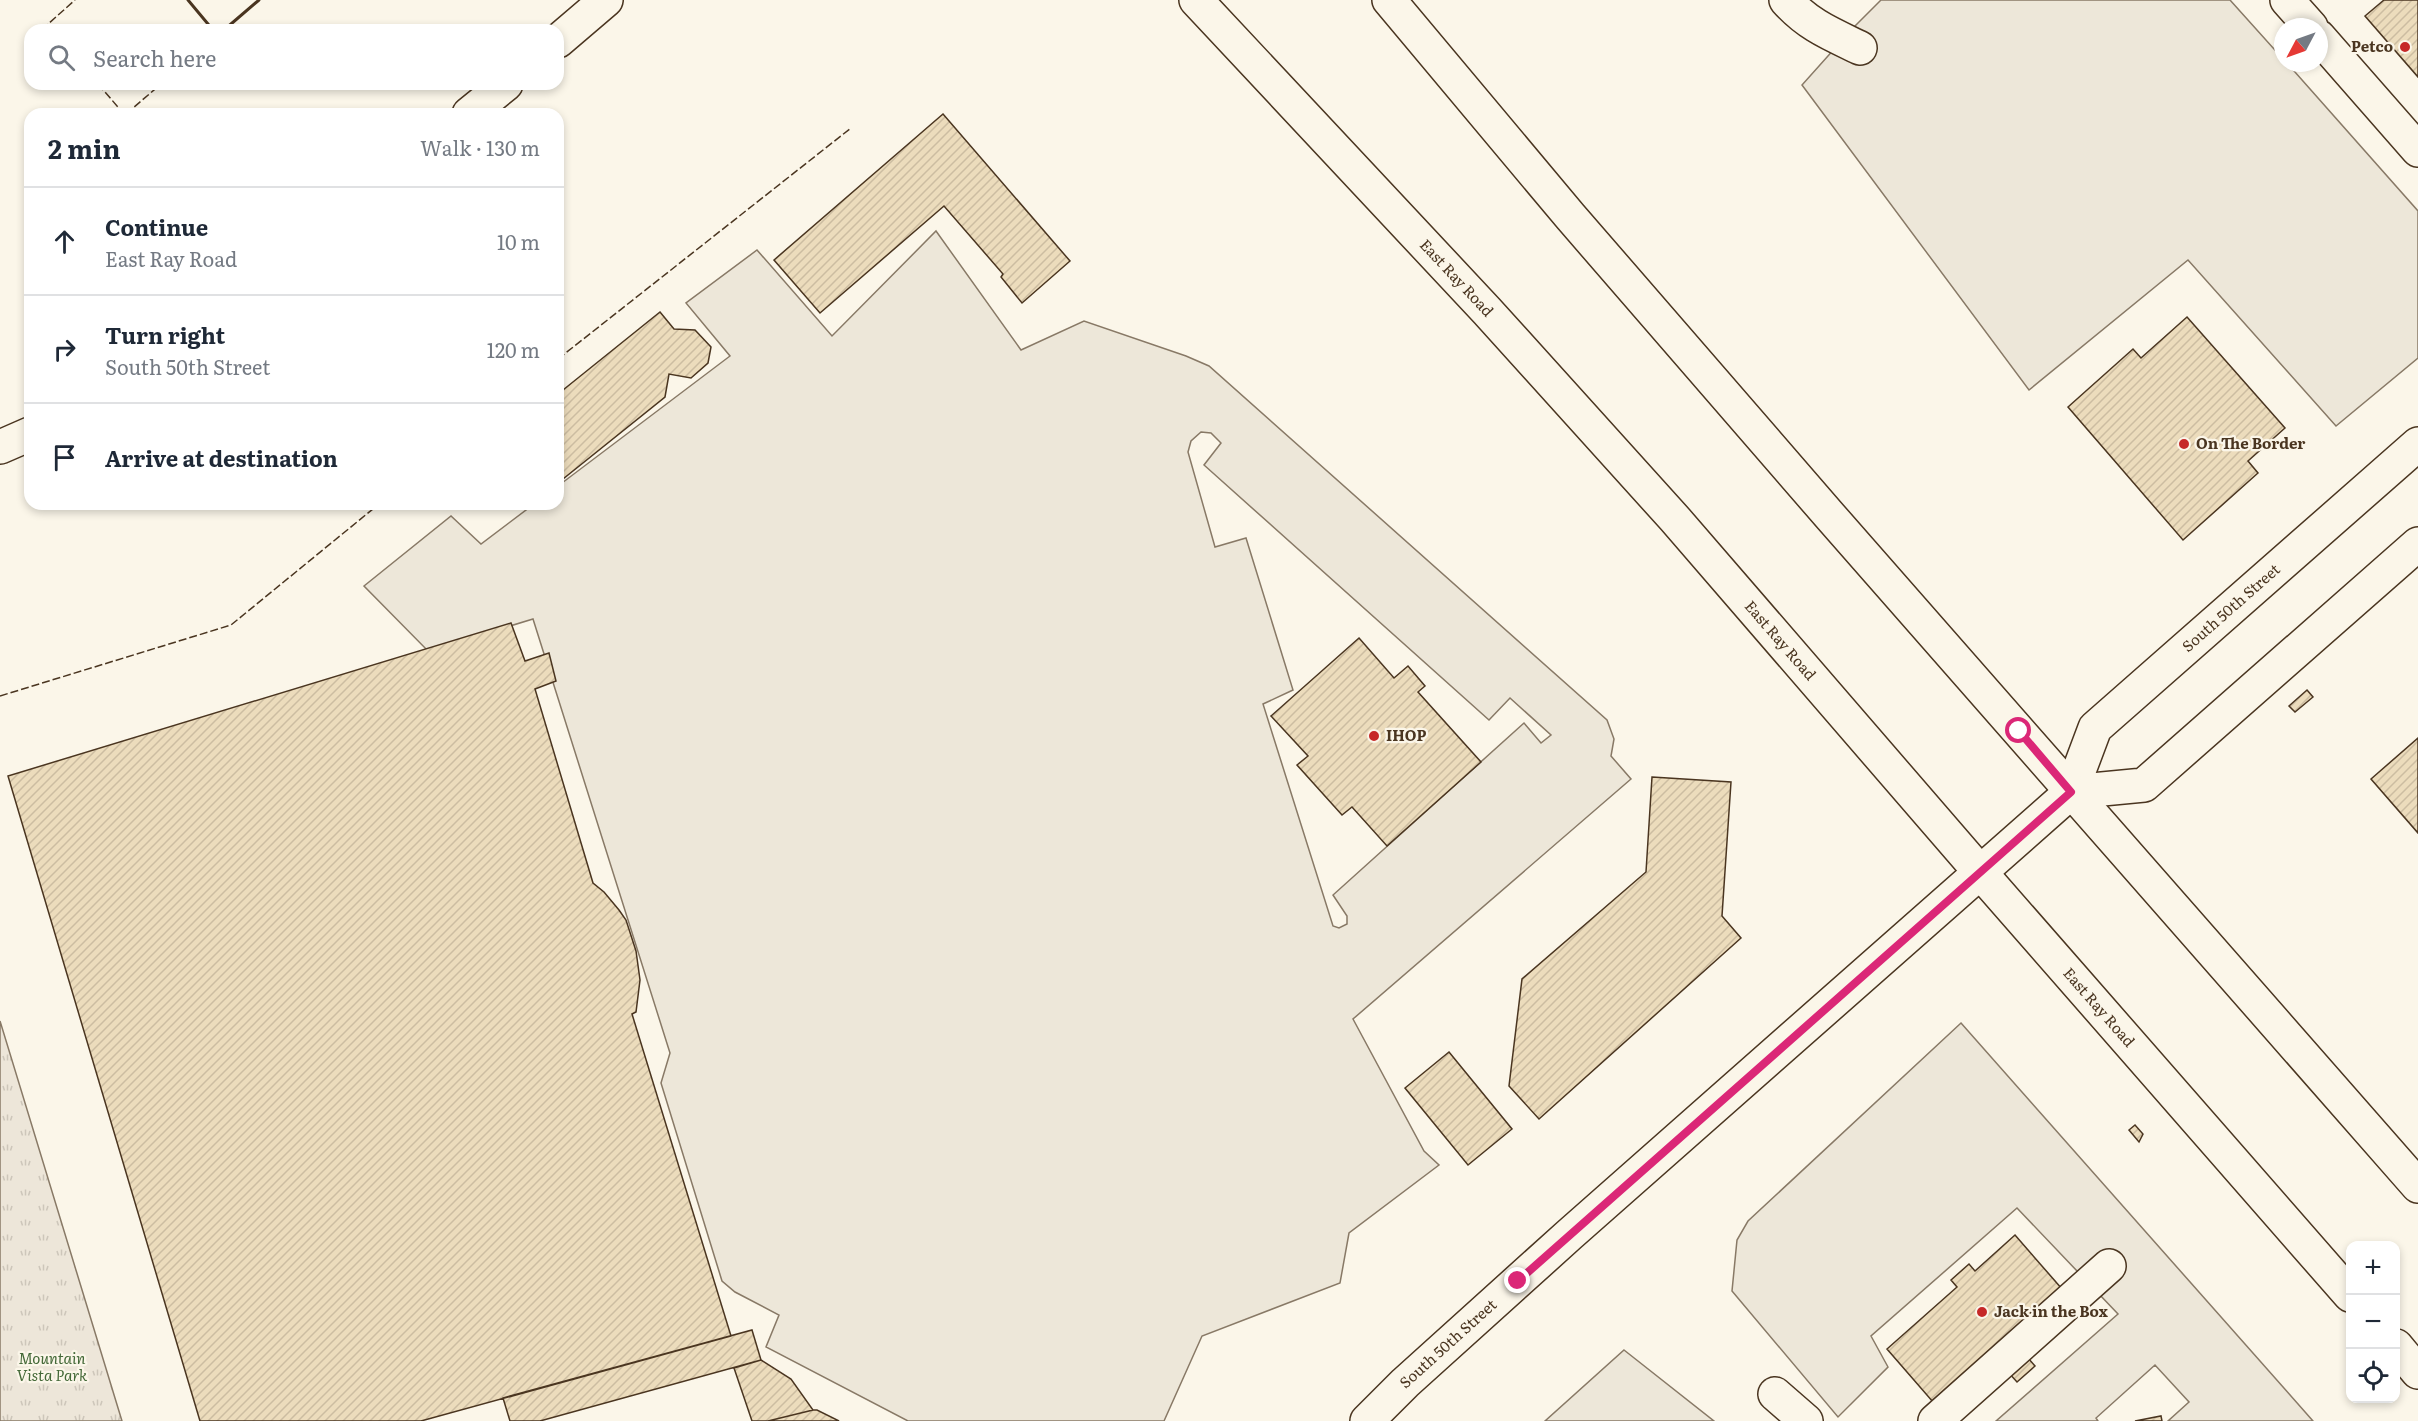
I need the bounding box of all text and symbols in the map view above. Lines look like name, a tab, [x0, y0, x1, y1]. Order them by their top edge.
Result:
north arrow	[2274, 18, 2328, 72]
search box	[24, 24, 564, 90]
place label: Petco	[2351, 34, 2393, 57]
marker: Petco	[2398, 40, 2412, 54]
icon: search	[45, 41, 78, 74]
text: Search here	[93, 41, 216, 74]
text: 2 min	[48, 128, 121, 167]
text: Walk · 130 m	[420, 132, 540, 162]
text: Continue	[105, 210, 208, 243]
icon: ahead	[48, 225, 81, 258]
text: 10 m	[497, 226, 540, 256]
street label: East Ray Road	[1415, 233, 1500, 321]
text: East Ray Road	[105, 243, 237, 273]
text: Turn right	[105, 318, 225, 351]
icon: right	[48, 333, 81, 366]
text: 120 m	[487, 334, 540, 364]
text: South 50th Street	[105, 351, 270, 381]
place label: On The Border	[2196, 431, 2305, 454]
marker: On The Border	[2177, 437, 2191, 451]
icon: arrive	[48, 441, 81, 474]
text: Arrive at destination	[105, 441, 338, 474]
street label: South 50th Street	[2176, 557, 2284, 657]
street label: East Ray Road	[1740, 595, 1822, 685]
route start	[2005, 717, 2031, 743]
place label: IHOP	[1386, 723, 1427, 746]
marker: IHOP	[1367, 729, 1381, 743]
street label: East Ray Road	[2058, 962, 2141, 1052]
map controls	[2346, 1241, 2400, 1403]
button: +	[2346, 1241, 2400, 1295]
route end	[1504, 1267, 1530, 1293]
street label: South 50th Street	[1393, 1293, 1501, 1393]
button: −	[2346, 1295, 2400, 1349]
place label: Jack in the Box	[1994, 1299, 2108, 1322]
marker: Jack in the Box	[1975, 1305, 1989, 1319]
park label: Mountain Vista Park	[17, 1346, 88, 1386]
button: locate	[2346, 1349, 2400, 1403]

